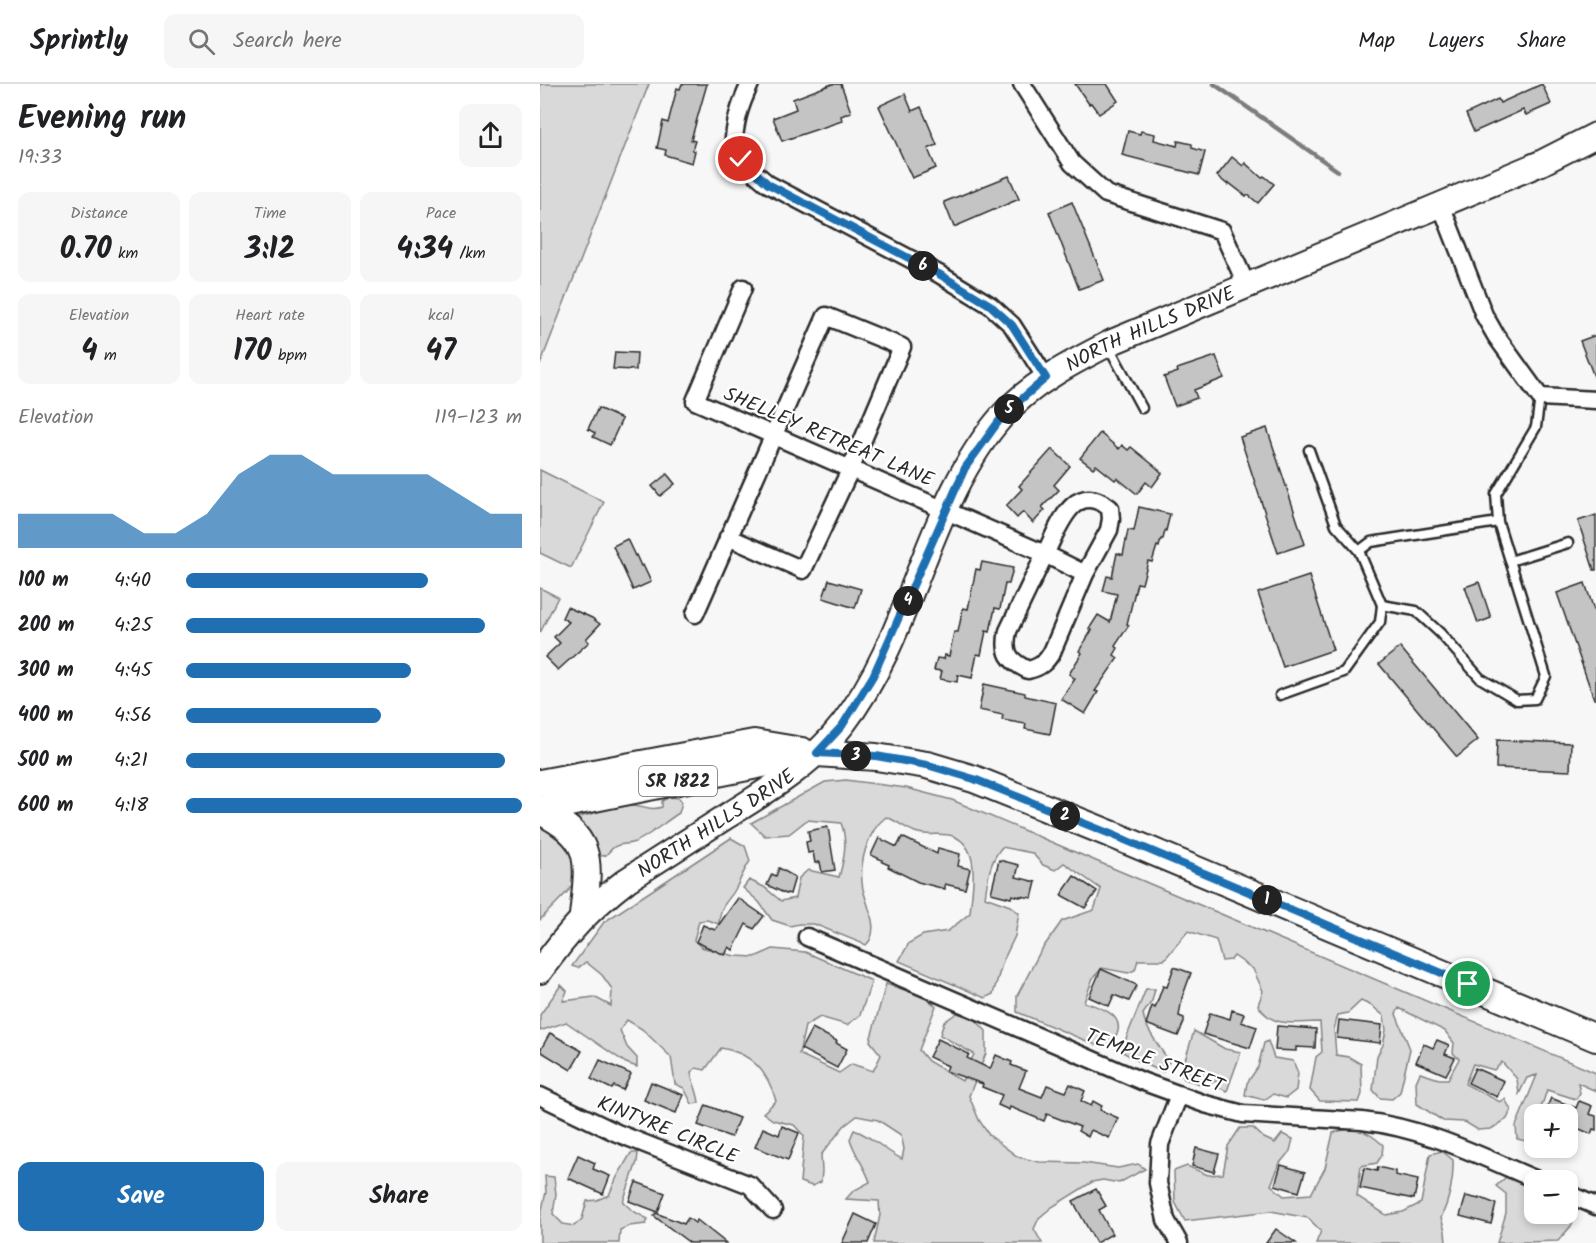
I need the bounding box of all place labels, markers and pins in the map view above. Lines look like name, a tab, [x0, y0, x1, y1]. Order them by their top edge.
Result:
pin	[715, 133, 766, 184]
pin: 6	[908, 251, 938, 281]
pin: 5	[994, 394, 1024, 424]
pin: 4	[893, 586, 923, 616]
pin: 3	[841, 741, 871, 771]
pin: 2	[1050, 801, 1080, 831]
pin: 1	[1252, 885, 1282, 915]
pin	[1442, 958, 1493, 1009]

